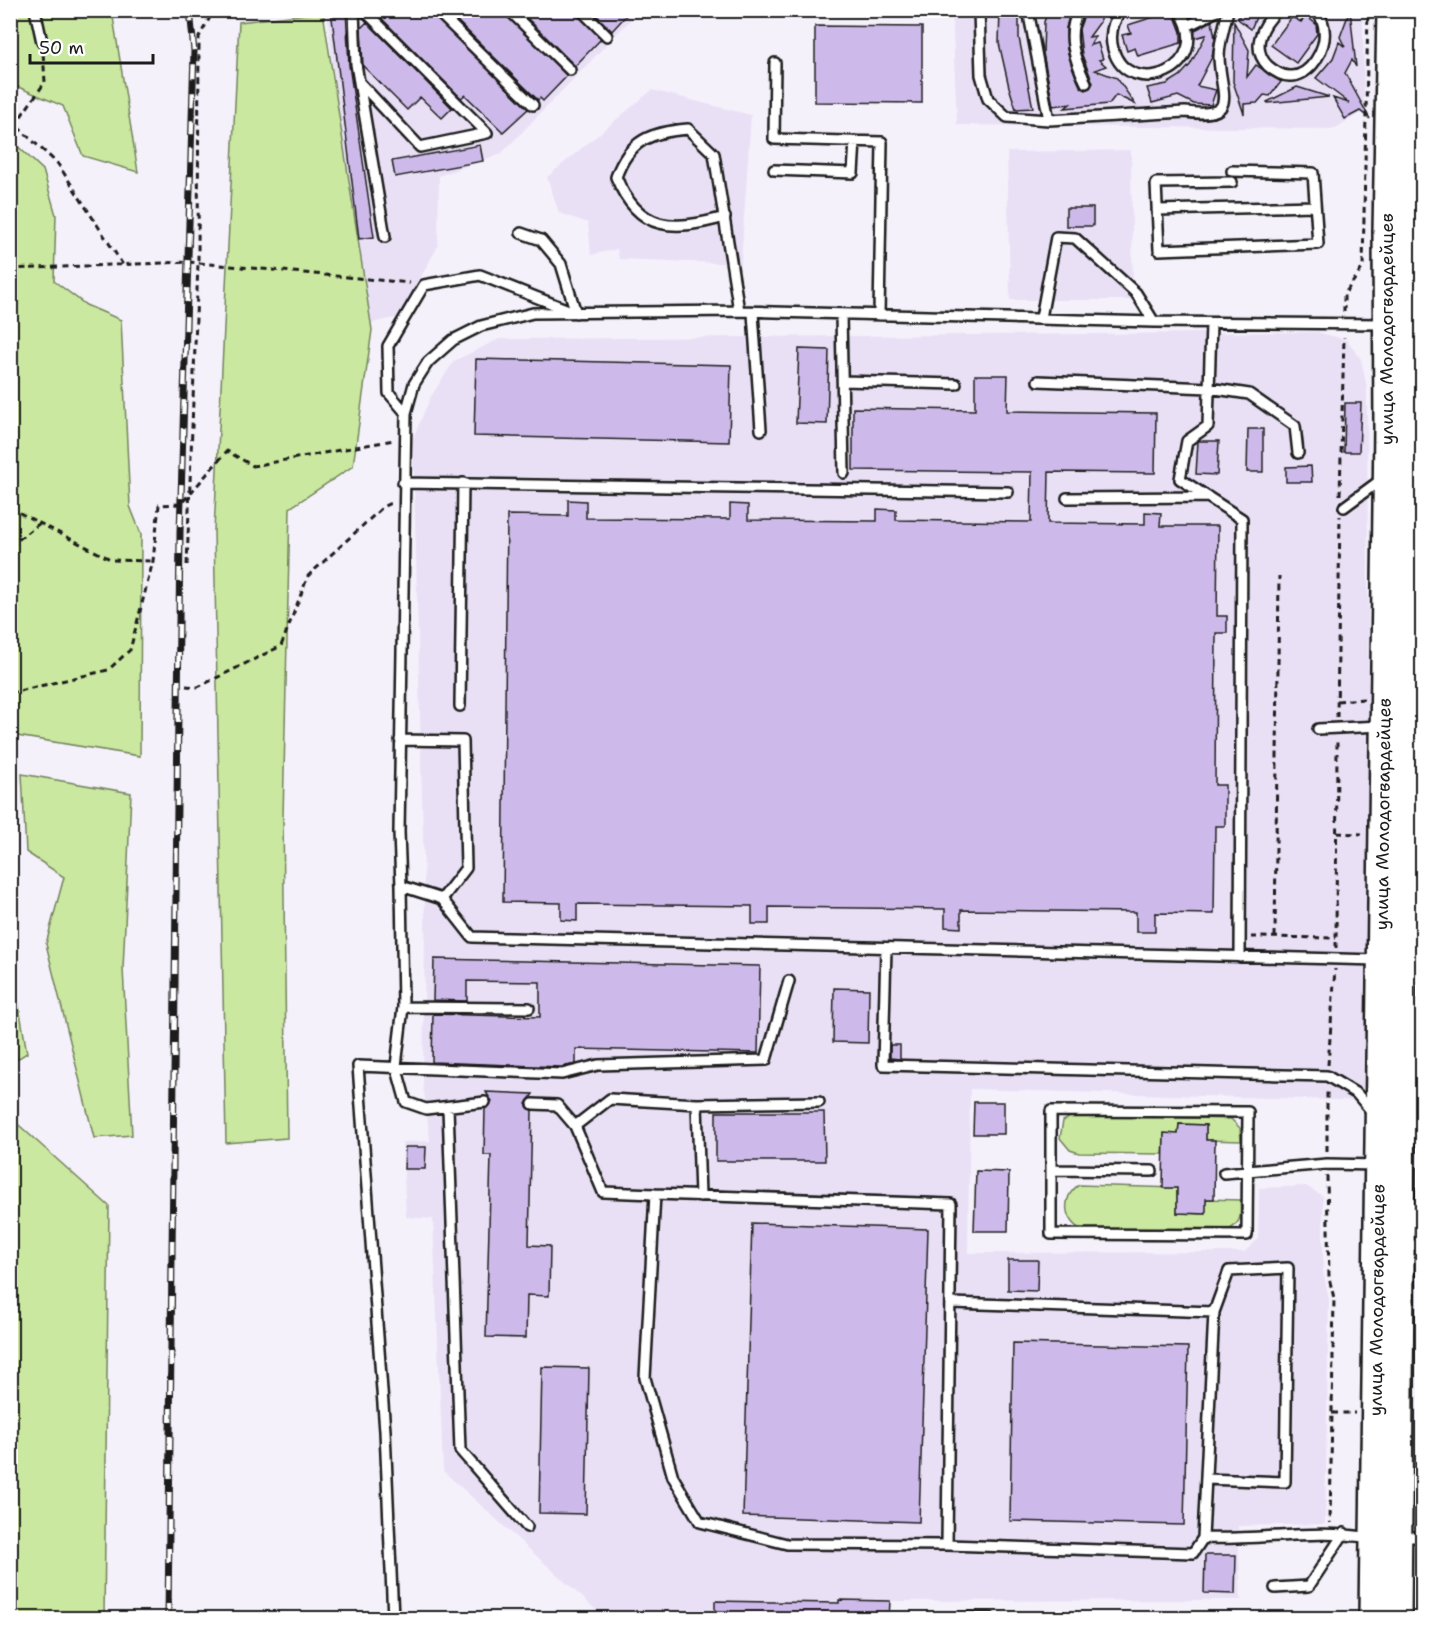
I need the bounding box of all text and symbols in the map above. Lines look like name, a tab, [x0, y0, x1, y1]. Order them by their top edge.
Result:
scale bar	[30, 27, 153, 65]
text: 50 m	[39, 36, 84, 60]
street label: улица Молодогвардейцев	[1375, 213, 1399, 445]
street label: улица Молодогвардейцев	[1370, 698, 1397, 930]
street label: улица Молодогвардейцев	[1364, 1184, 1390, 1416]

